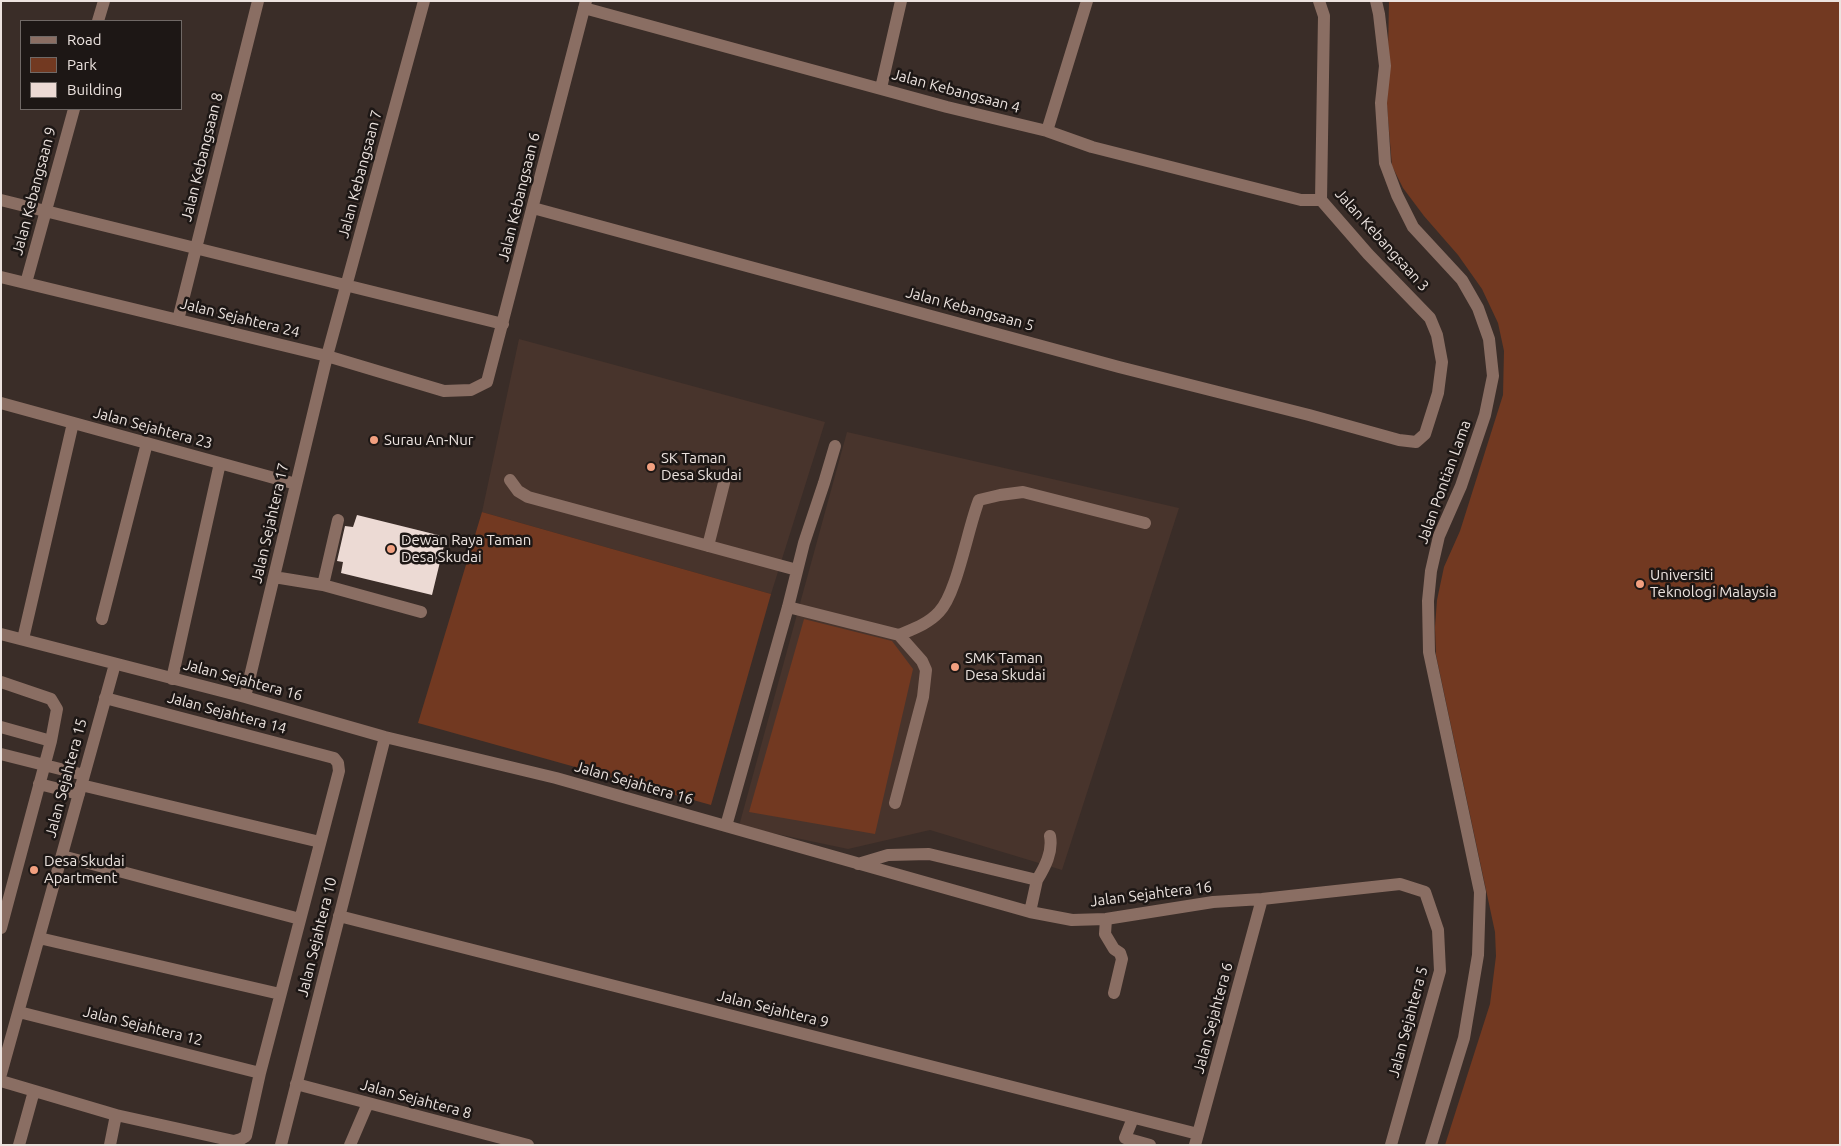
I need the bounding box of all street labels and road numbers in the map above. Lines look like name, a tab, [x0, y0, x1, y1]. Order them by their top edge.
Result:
street label: Jalan Kebangsaan 4	[890, 65, 1022, 117]
street label: Jalan Kebangsaan 8	[177, 91, 227, 223]
street label: Jalan Kebangsaan 7	[334, 108, 386, 240]
street label: Jalan Kebangsaan 9	[8, 125, 60, 257]
street label: Jalan Kebangsaan 6	[494, 131, 544, 263]
street label: Jalan Kebangsaan 3	[1331, 185, 1433, 295]
street label: Jalan Kebangsaan 5	[904, 283, 1036, 335]
street label: Jalan Sejahtera 24	[178, 294, 302, 342]
street label: Jalan Sejahtera 23	[91, 403, 215, 453]
street label: Jalan Pontian Lama	[1413, 418, 1475, 546]
street label: Jalan Sejahtera 17	[247, 461, 293, 585]
street label: Jalan Sejahtera 16	[181, 655, 305, 705]
street label: Jalan Sejahtera 14	[165, 688, 289, 738]
street label: Jalan Sejahtera 15	[41, 716, 91, 840]
street label: Jalan Sejahtera 16	[573, 757, 695, 809]
street label: Jalan Sejahtera 10	[293, 875, 341, 999]
street label: Jalan Sejahtera 16	[1089, 878, 1213, 910]
street label: Jalan Sejahtera 6	[1190, 960, 1236, 1076]
street label: Jalan Sejahtera 5	[1385, 964, 1431, 1080]
street label: Jalan Sejahtera 9	[715, 986, 831, 1032]
street label: Jalan Sejahtera 12	[81, 1002, 205, 1050]
street label: Jalan Sejahtera 8	[358, 1076, 474, 1122]

